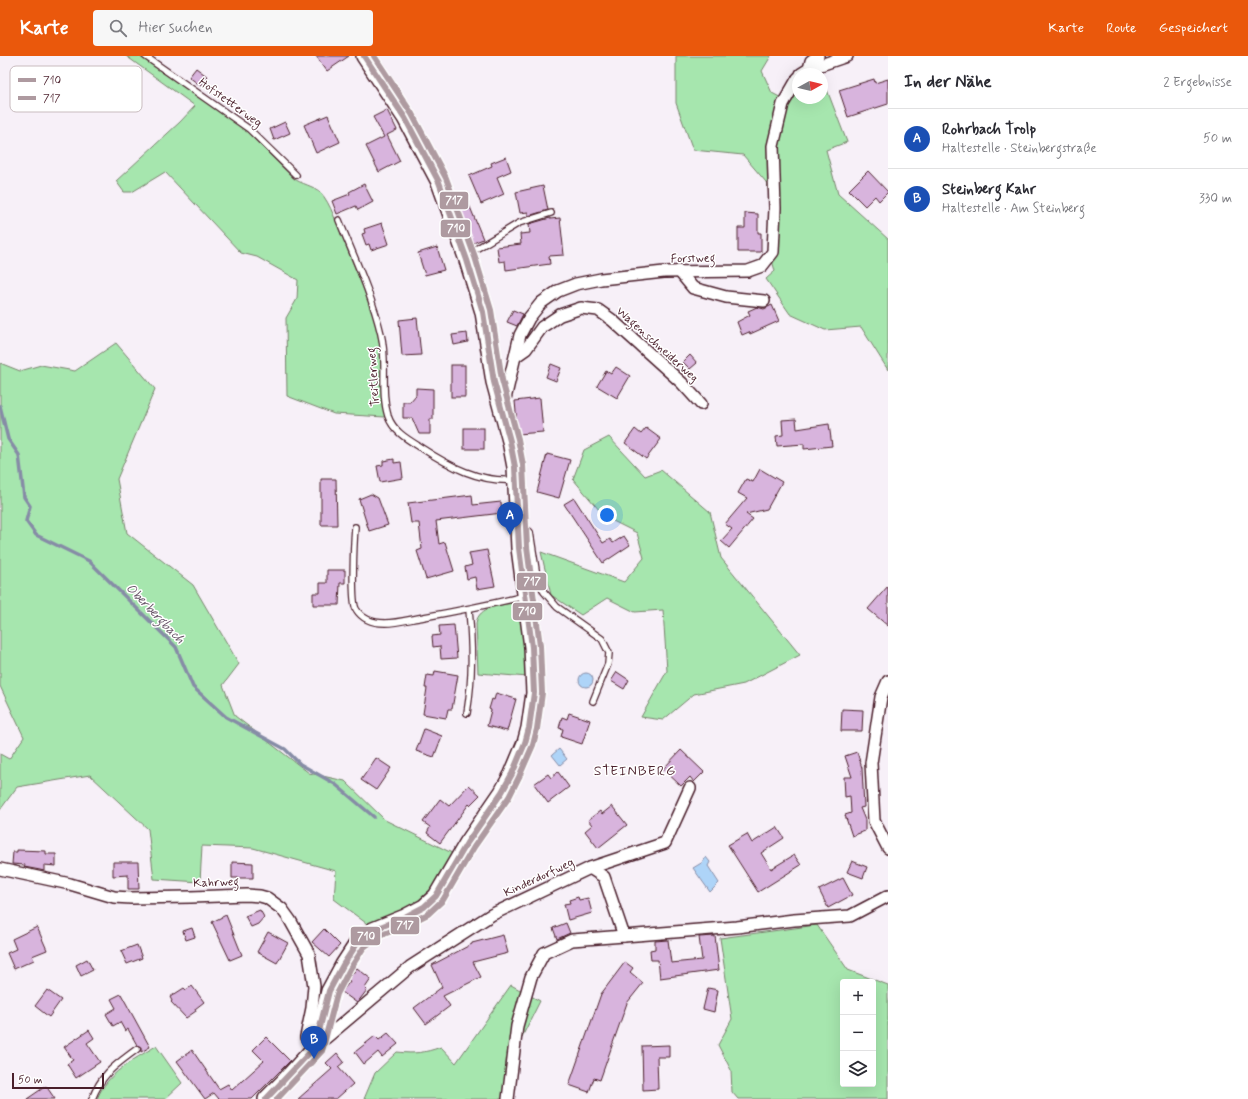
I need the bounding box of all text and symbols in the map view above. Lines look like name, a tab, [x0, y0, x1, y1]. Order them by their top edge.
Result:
search box	[93, 10, 373, 46]
text: Karte	[20, 16, 69, 41]
icon: search	[107, 17, 129, 39]
text: Hier suchen	[139, 18, 213, 38]
text: Karte	[1048, 19, 1084, 37]
text: Route	[1106, 19, 1137, 37]
text: Gespeichert	[1159, 19, 1228, 37]
legend	[10, 66, 142, 112]
north arrow	[792, 68, 828, 104]
text: In der Nähe	[904, 71, 992, 93]
text: 710	[43, 74, 61, 88]
text: 2 Ergebnisse	[1163, 74, 1232, 91]
street label: Hofstetterweg	[195, 75, 265, 131]
text: 717	[43, 92, 61, 106]
text: Rohrbach Trolp	[942, 120, 1036, 140]
text: A	[913, 130, 921, 147]
text: 50 m	[1203, 130, 1232, 147]
text: Haltestelle · Steinbergstraße	[942, 140, 1097, 157]
text: Steinberg Kahr	[942, 180, 1036, 200]
text: B	[913, 190, 921, 207]
text: 330 m	[1199, 190, 1232, 207]
line badge: 717	[439, 191, 469, 210]
text: 717	[445, 194, 464, 208]
text: Haltestelle · Am Steinberg	[942, 200, 1085, 217]
line badge: 710	[440, 219, 471, 238]
text: 710	[447, 222, 465, 236]
street label: Forstweg	[671, 251, 716, 268]
street label: Wagenschneiderweg	[612, 304, 702, 387]
street label: Treitlerweg	[364, 346, 385, 407]
pin: A	[497, 502, 523, 535]
your location	[597, 505, 617, 525]
line badge: 717	[516, 572, 547, 591]
text: 717	[523, 575, 542, 589]
water label: Oberbergbach	[121, 580, 188, 649]
line badge: 710	[512, 602, 543, 621]
text: 710	[518, 605, 536, 619]
district label: STEINBERG	[594, 762, 676, 780]
street label: Kinderdorfweg	[501, 855, 577, 901]
street label: Kahrweg	[193, 874, 240, 893]
line badge: 717	[390, 916, 420, 935]
text: 717	[396, 919, 415, 933]
line badge: 710	[350, 926, 381, 946]
text: 710	[357, 930, 375, 944]
map controls	[840, 979, 876, 1087]
button: +	[840, 979, 876, 1015]
button: −	[840, 1015, 876, 1051]
pin: B	[301, 1026, 327, 1059]
button: layers	[840, 1051, 876, 1087]
scale bar	[12, 1071, 104, 1090]
text: 50 m	[18, 1073, 43, 1087]

